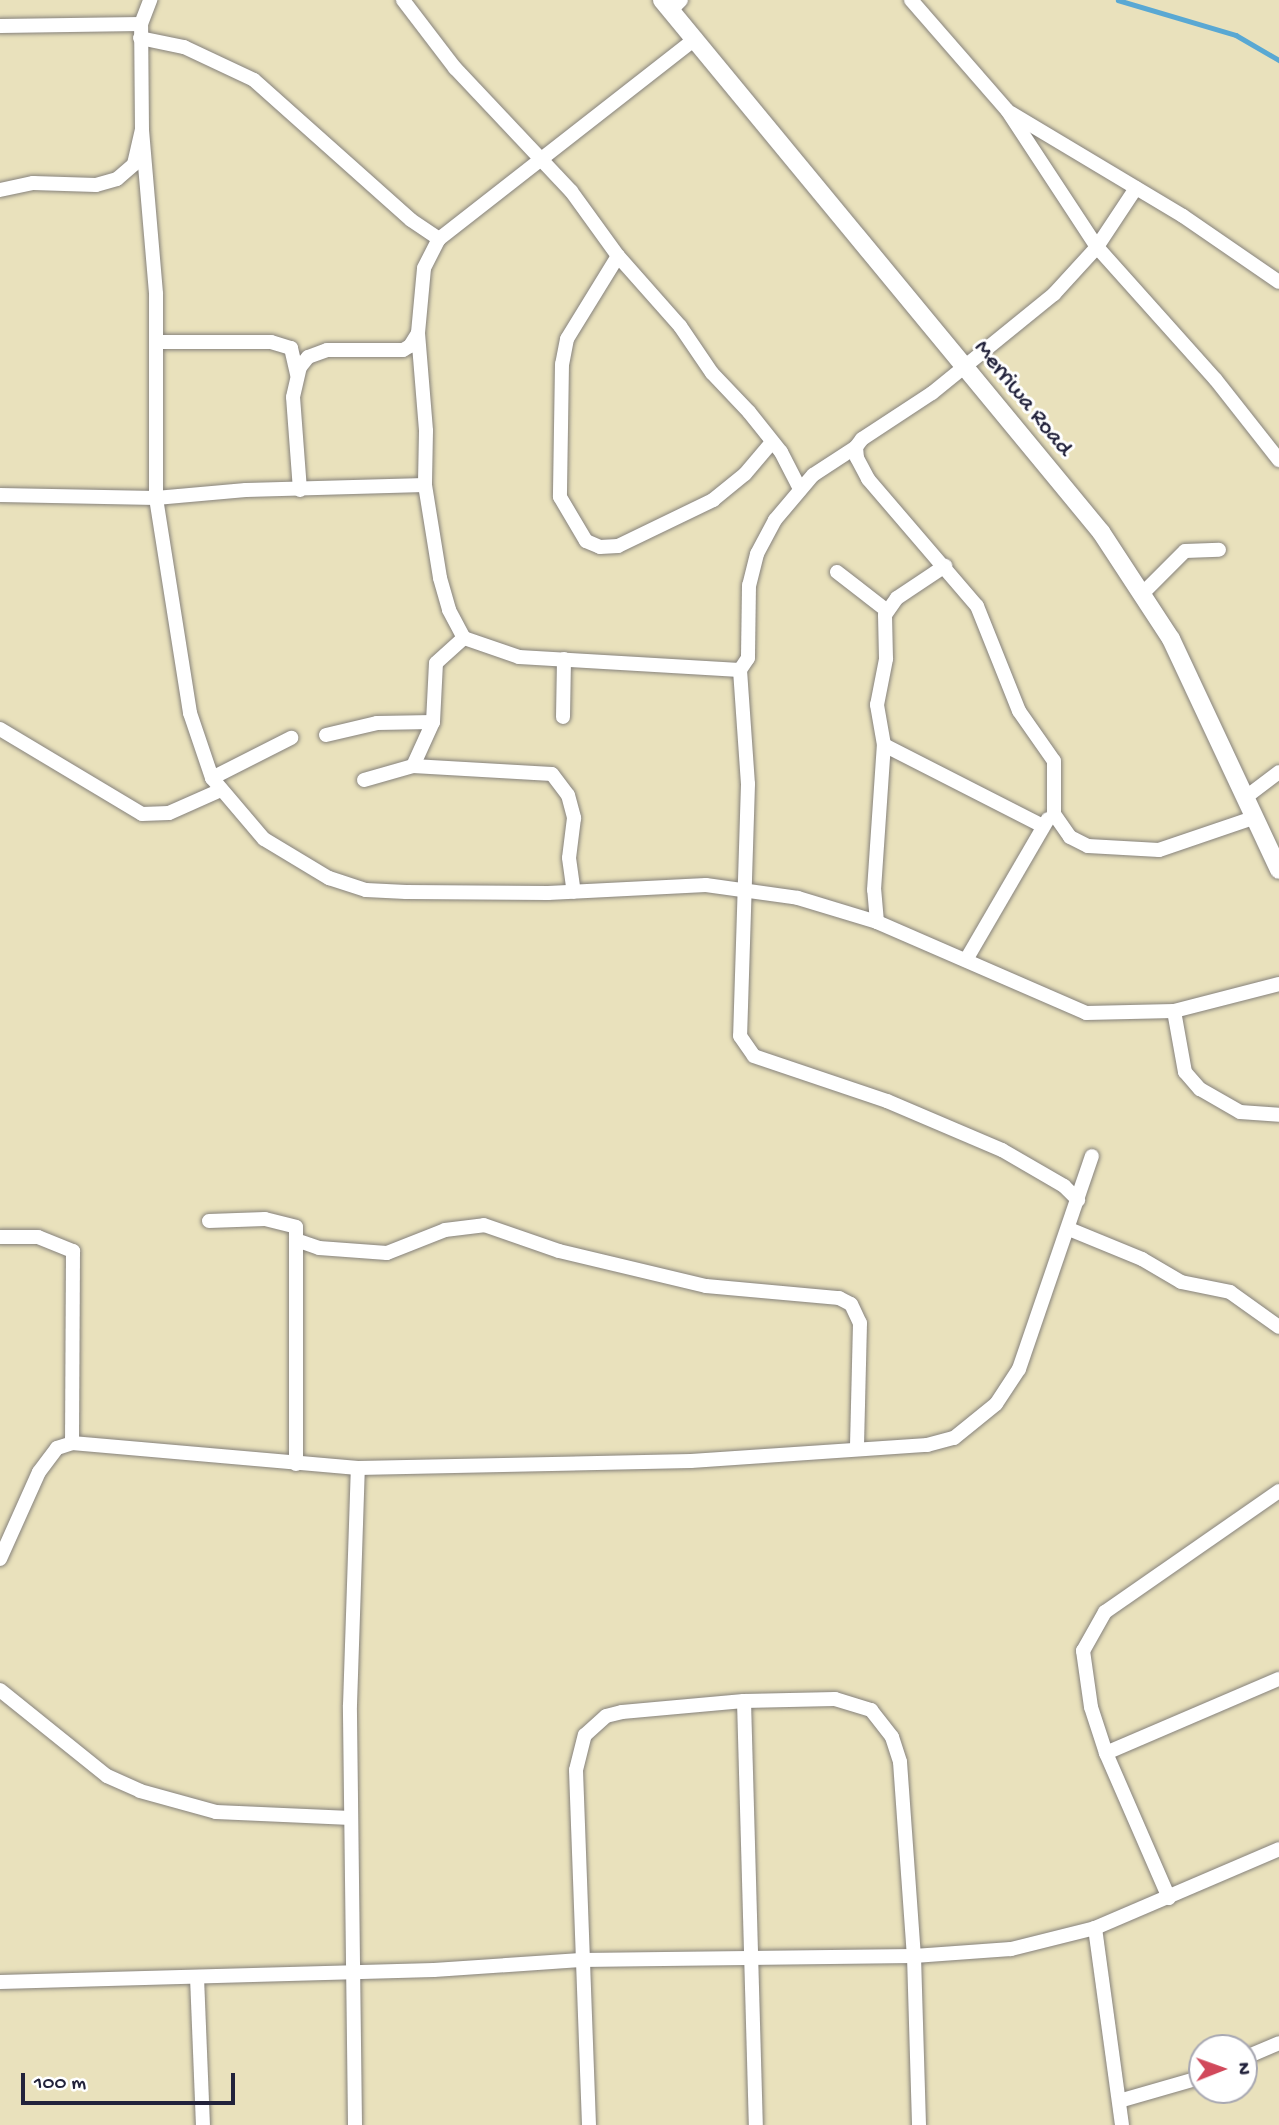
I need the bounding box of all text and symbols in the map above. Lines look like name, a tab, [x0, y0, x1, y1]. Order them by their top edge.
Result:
street label: Merriwa Road	[966, 335, 1078, 463]
north arrow	[1188, 2034, 1258, 2104]
scale bar	[24, 2058, 238, 2102]
text: N	[1231, 2062, 1254, 2075]
text: 100 m	[34, 2072, 86, 2097]

